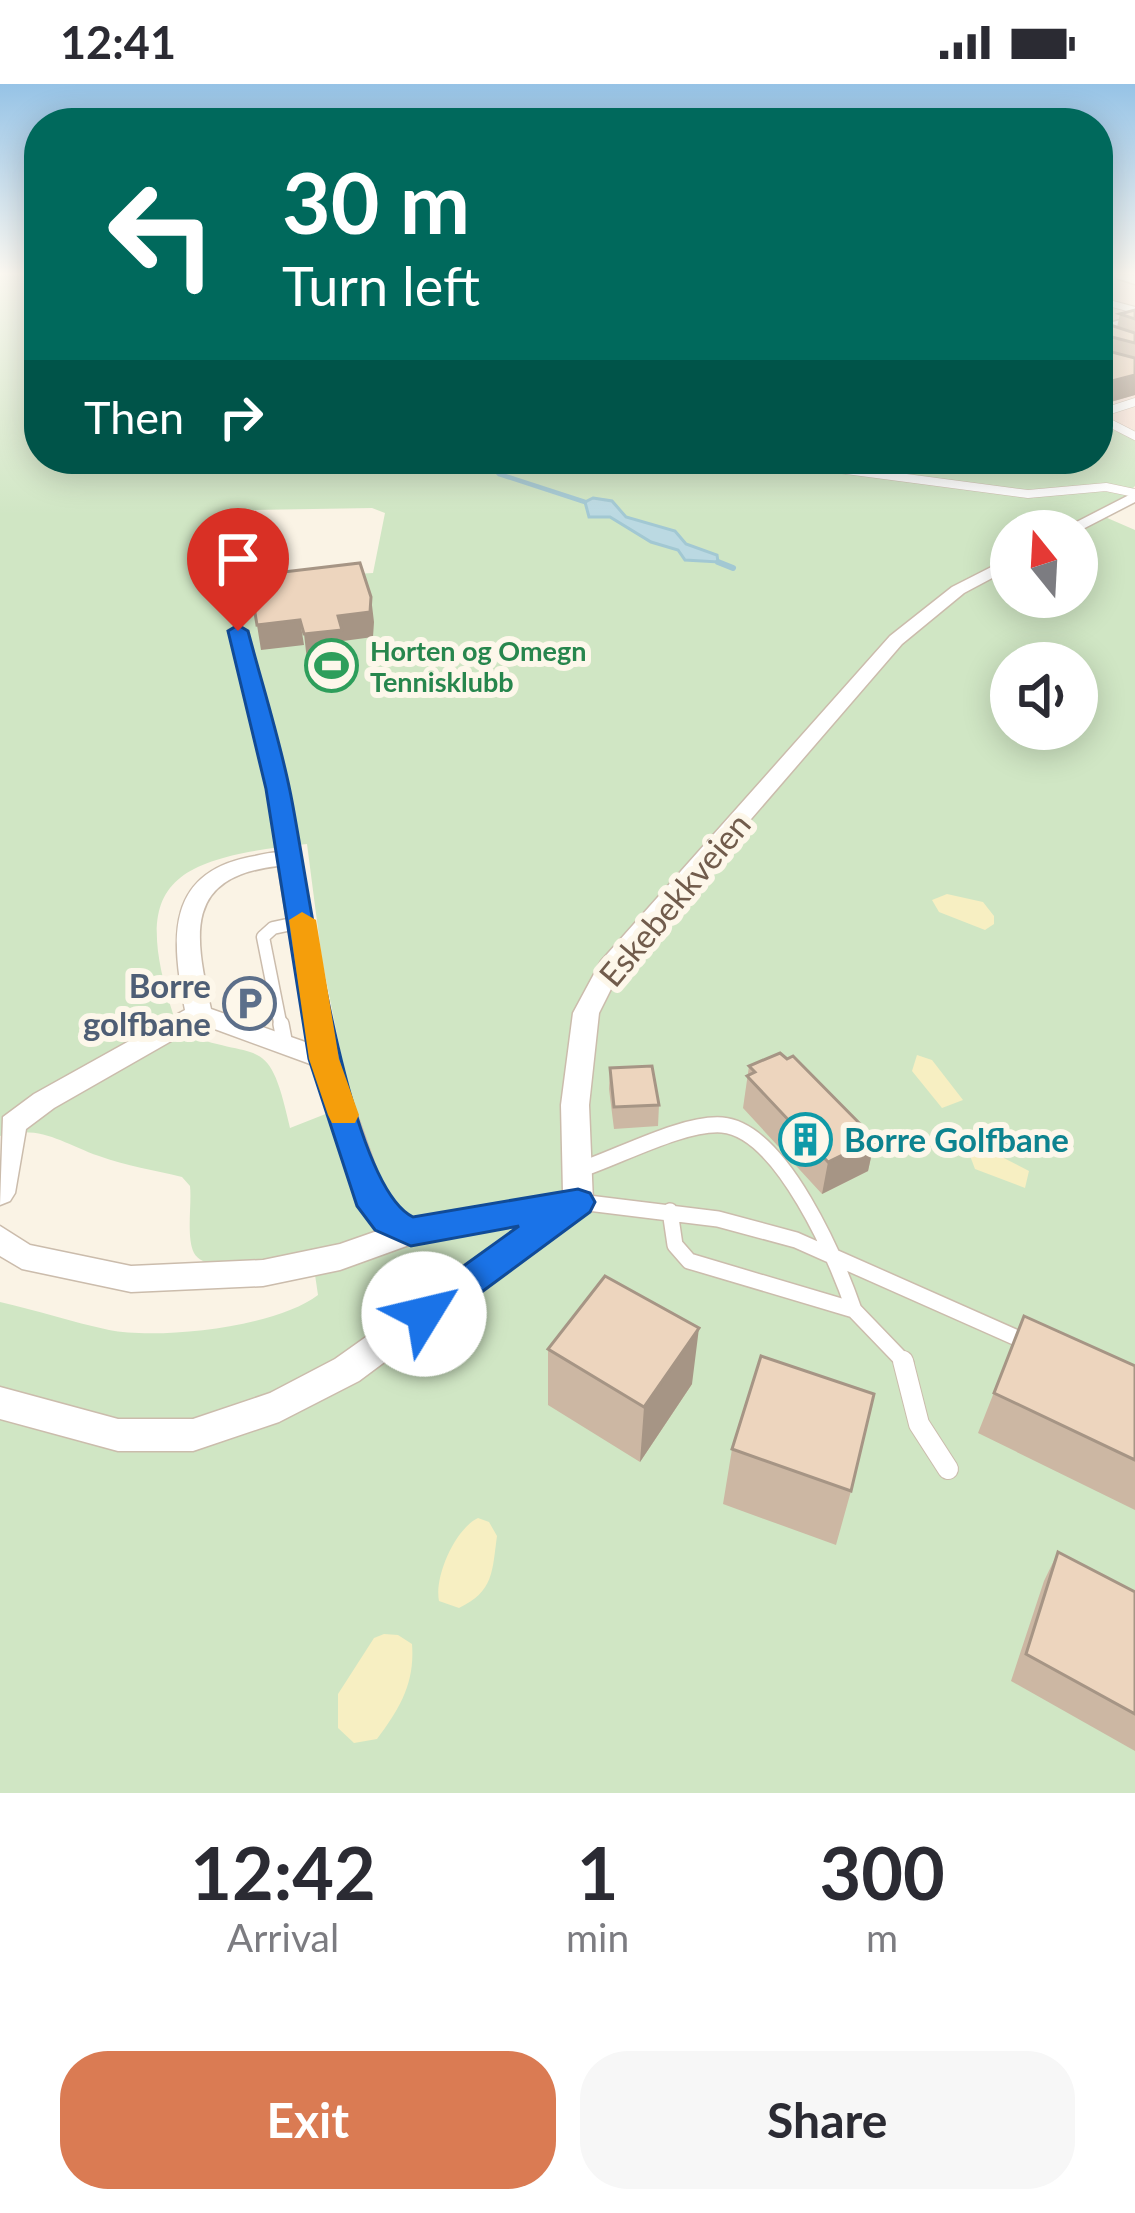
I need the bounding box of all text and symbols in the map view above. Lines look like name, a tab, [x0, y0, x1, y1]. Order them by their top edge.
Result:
text: 12:41	[60, 15, 176, 69]
text: 30 m	[282, 151, 470, 252]
icon: left	[84, 156, 240, 312]
text: Turn left	[282, 253, 480, 318]
icon: right	[208, 384, 274, 450]
text: Then	[84, 390, 184, 444]
pin	[187, 508, 289, 631]
north arrow	[990, 510, 1098, 618]
map controls	[990, 510, 1098, 750]
icon: arrive	[205, 526, 271, 592]
place label: Horten og Omegn Tennisklubb	[370, 634, 586, 698]
sports icon: Horten og Omegn Tennisklubb	[303, 638, 359, 694]
button: sound	[990, 642, 1098, 750]
street label: Eskebekkveien	[590, 804, 758, 994]
place label: Borre golfbane	[83, 965, 211, 1043]
parking icon: Borre golfbane	[222, 976, 278, 1032]
building icon: Borre Golfbane	[777, 1111, 833, 1167]
place label: Borre Golfbane	[844, 1119, 1069, 1159]
position arrow	[361, 1251, 487, 1377]
text: 12:42	[190, 1829, 376, 1915]
text: 1	[577, 1829, 619, 1915]
text: 300	[819, 1829, 945, 1915]
text: Arrival	[227, 1914, 339, 1960]
text: min	[566, 1914, 629, 1960]
text: m	[866, 1914, 898, 1960]
button: Exit	[60, 2051, 556, 2189]
button: Share	[580, 2051, 1075, 2189]

